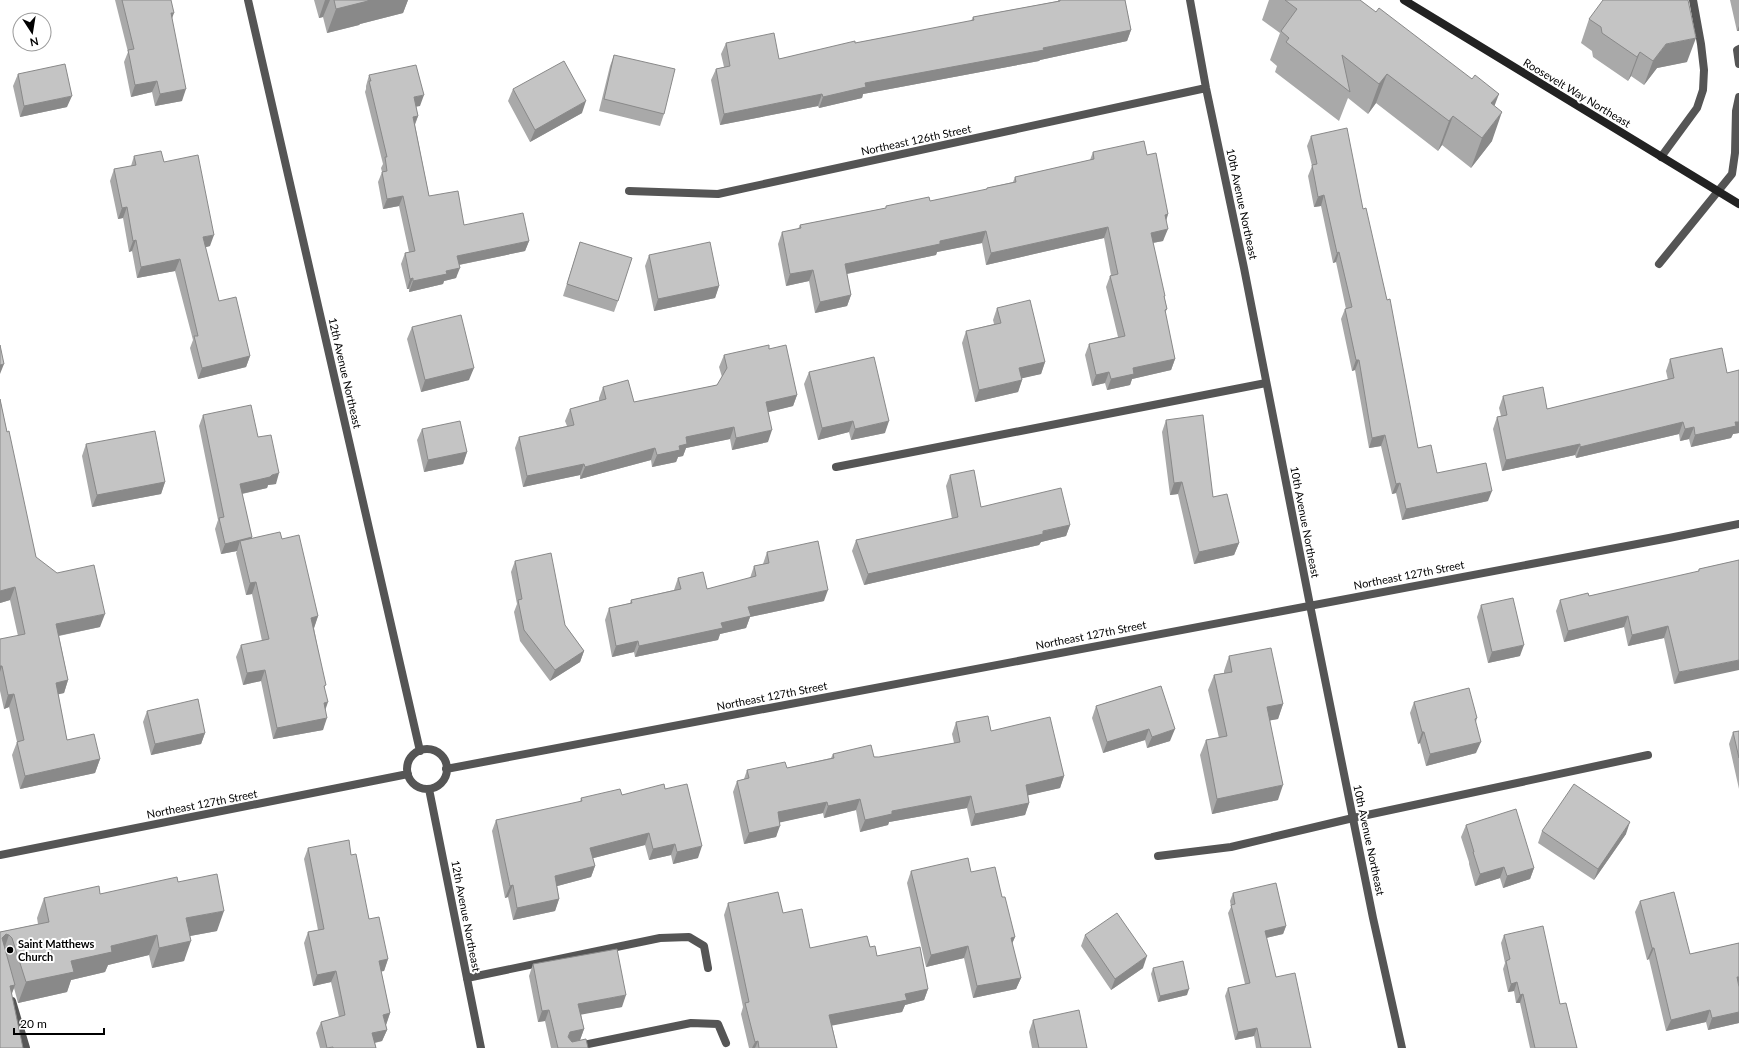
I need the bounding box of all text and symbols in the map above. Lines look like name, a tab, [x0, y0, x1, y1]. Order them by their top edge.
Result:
north arrow	[12, 12, 52, 52]
text: N	[29, 35, 40, 50]
street label: Roosevelt Way Northeast	[1521, 55, 1633, 130]
street label: Northeast 126th Street	[860, 121, 972, 158]
street label: 10th Avenue Northeast	[1224, 147, 1261, 261]
street label: 12th Avenue Northeast	[326, 316, 365, 429]
street label: 10th Avenue Northeast	[1288, 465, 1323, 579]
street label: Northeast 127th Street	[1353, 557, 1465, 592]
street label: Northeast 127th Street	[1035, 617, 1147, 652]
street label: Northeast 127th Street	[716, 678, 828, 713]
street label: 10th Avenue Northeast	[1351, 783, 1388, 897]
street label: Northeast 127th Street	[146, 786, 258, 821]
street label: 12th Avenue Northeast	[449, 859, 484, 973]
place label: Saint Matthews Church	[18, 937, 94, 963]
marker: Saint Matthews Church	[5, 945, 15, 955]
scale bar	[14, 1010, 104, 1036]
text: 20 m	[20, 1016, 47, 1031]

